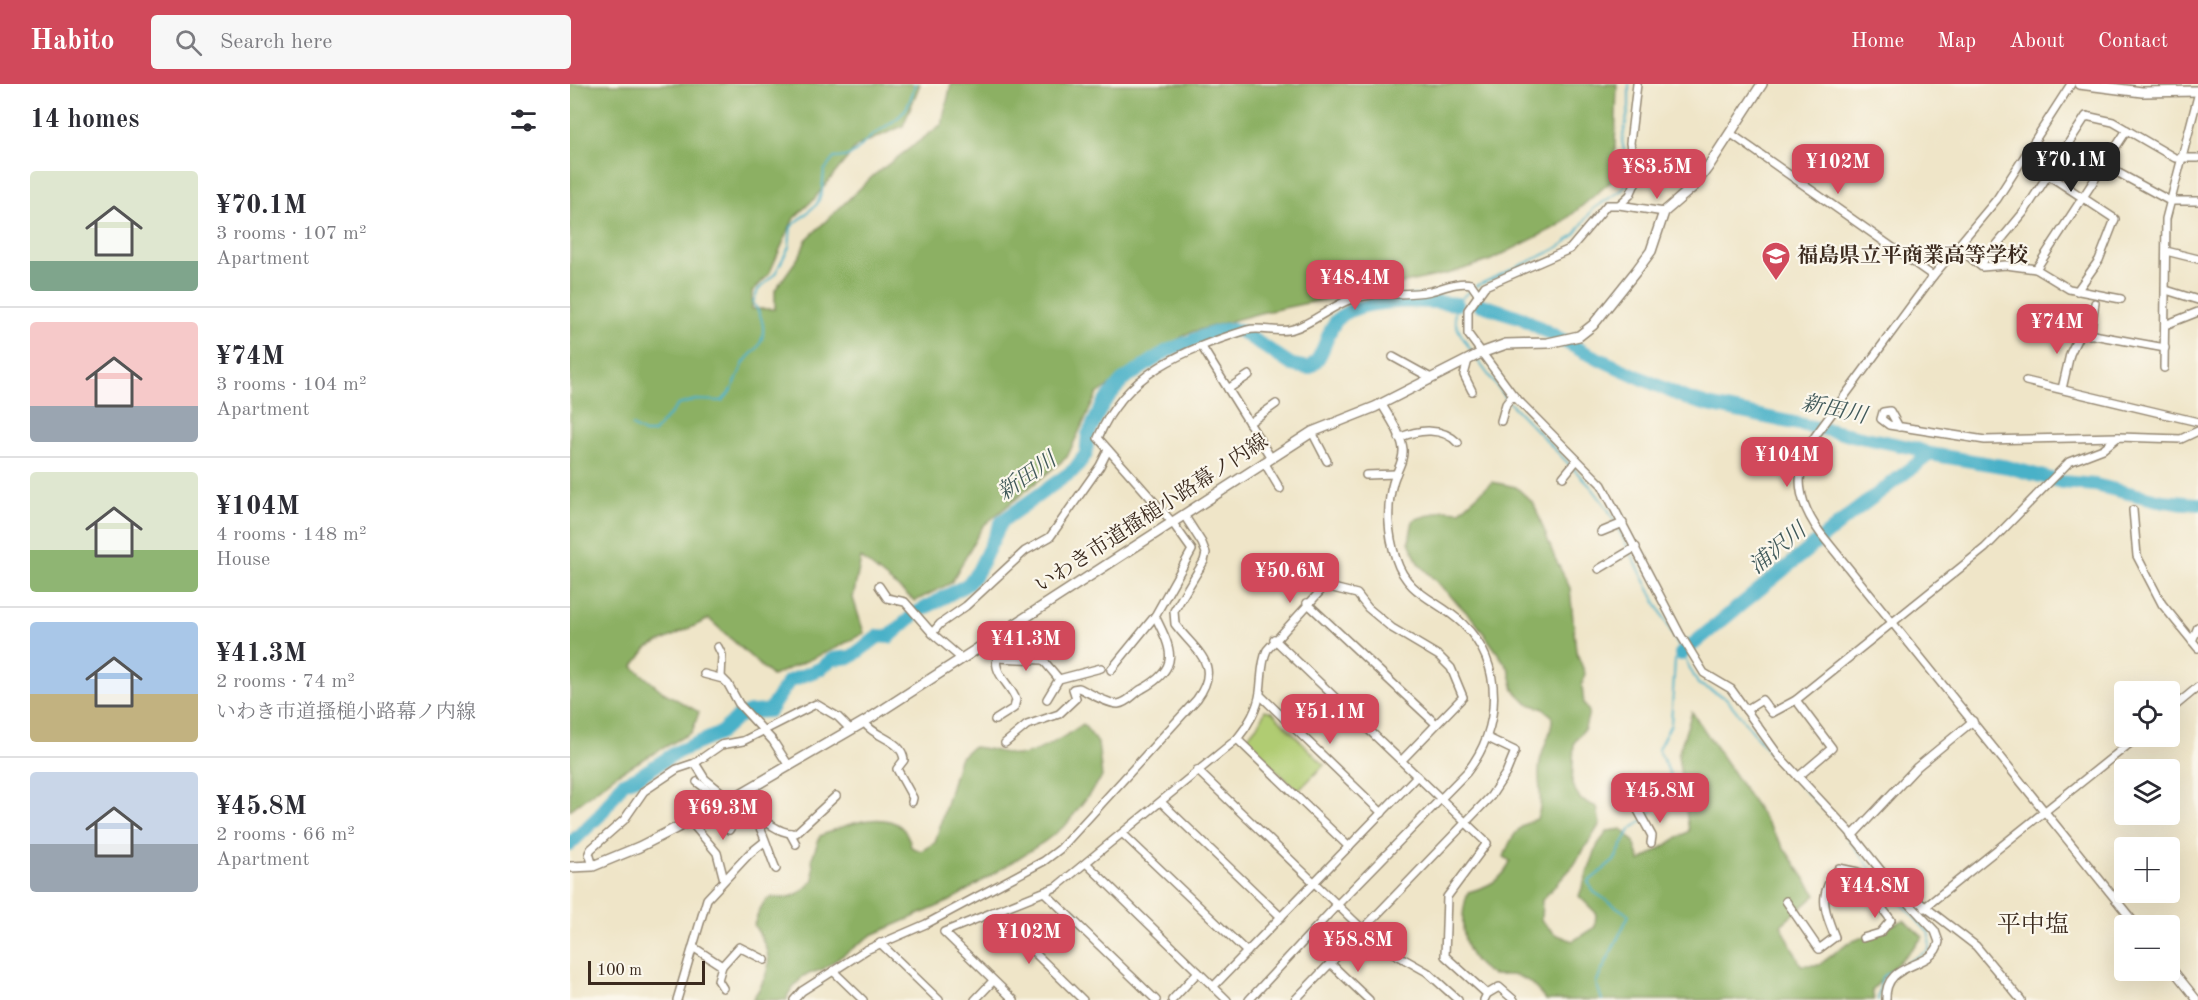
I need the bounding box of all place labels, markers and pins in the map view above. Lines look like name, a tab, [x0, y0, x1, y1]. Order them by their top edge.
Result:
pin: ¥70.1M	[2022, 142, 2120, 193]
pin: ¥102M	[1796, 144, 1880, 195]
pin: ¥83.5M	[1608, 149, 1706, 200]
school or university icon: 福島県立平商業高等学校	[1760, 240, 1792, 282]
place label: 福島県立平商業高等学校	[1797, 244, 2028, 267]
pin: ¥48.4M	[1306, 260, 1404, 311]
pin: ¥74M	[2021, 304, 2093, 355]
pin: ¥104M	[1745, 437, 1829, 488]
pin: ¥50.6M	[1241, 553, 1339, 604]
pin: ¥41.3M	[977, 621, 1075, 672]
pin: ¥51.1M	[1281, 694, 1379, 745]
pin: ¥45.8M	[1611, 773, 1709, 824]
pin: ¥69.3M	[674, 790, 772, 841]
pin: ¥44.8M	[1826, 868, 1924, 919]
pin: ¥102M	[987, 914, 1071, 965]
pin: ¥58.8M	[1309, 922, 1407, 973]

